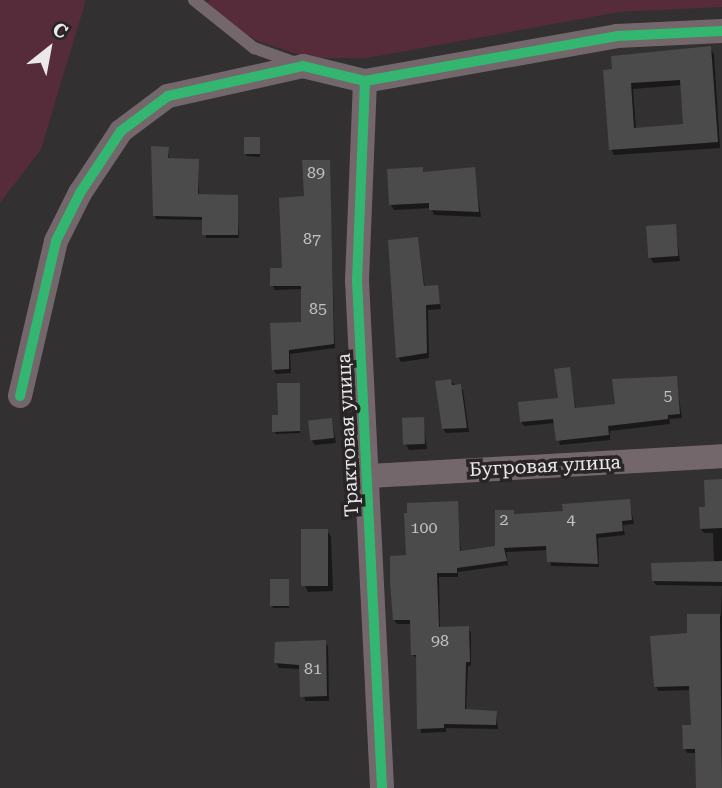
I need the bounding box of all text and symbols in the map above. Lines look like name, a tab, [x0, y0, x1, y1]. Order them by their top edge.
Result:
north arrow	[14, 14, 84, 84]
text: С	[48, 17, 72, 44]
house number: 89	[307, 163, 325, 183]
house number: 87	[303, 229, 321, 249]
house number: 85	[309, 299, 327, 319]
street label: Трактовая улица	[332, 353, 364, 517]
house number: 5	[664, 386, 672, 406]
street label: Бугровая улица	[469, 451, 621, 481]
house number: 2	[500, 510, 508, 530]
house number: 4	[567, 510, 575, 530]
house number: 100	[411, 518, 437, 538]
house number: 98	[431, 631, 449, 651]
house number: 81	[304, 659, 322, 679]

